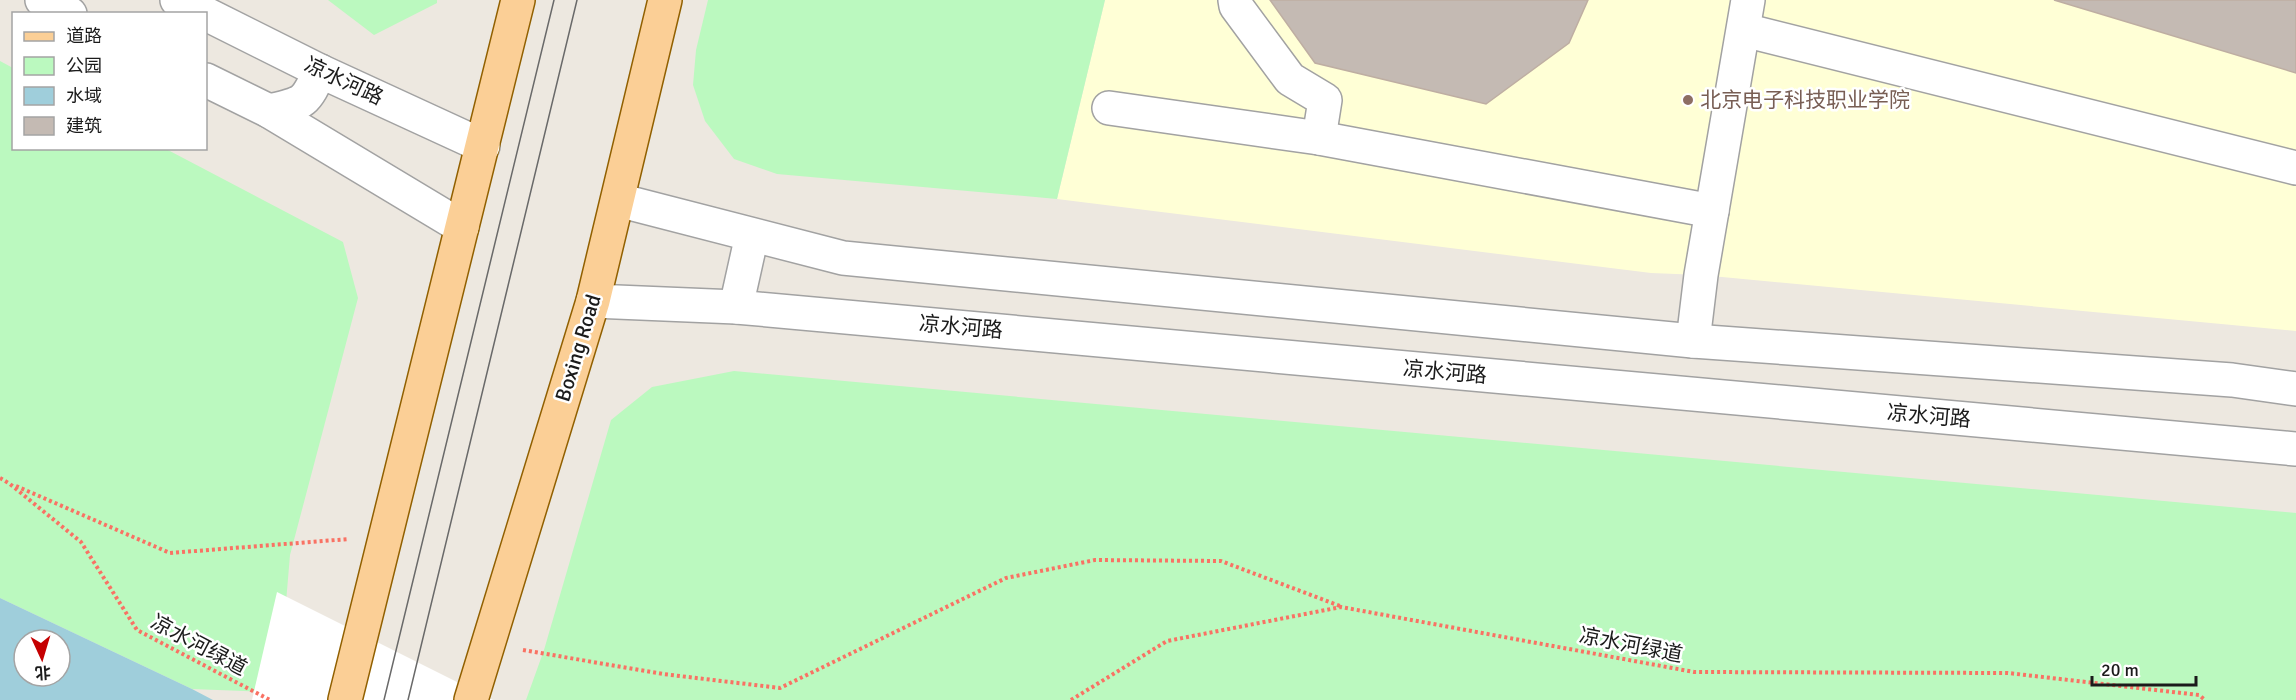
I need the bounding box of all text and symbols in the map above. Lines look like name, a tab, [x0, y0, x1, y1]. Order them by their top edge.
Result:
legend	[12, 12, 207, 150]
text: 道路	[66, 25, 102, 47]
street label: 凉水河路	[300, 51, 388, 111]
text: 公园	[66, 55, 102, 77]
text: 水域	[66, 85, 102, 107]
place label: 北京电子科技职业学院	[1700, 87, 1910, 113]
marker: 北京电子科技职业学院	[1681, 93, 1695, 107]
text: 建筑	[66, 115, 102, 137]
street label: Boxing Road	[549, 291, 607, 405]
street label: 凉水河路	[918, 310, 1004, 344]
street label: 凉水河路	[1402, 355, 1488, 389]
street label: 凉水河路	[1886, 399, 1972, 433]
street label: 凉水河绿道	[147, 609, 251, 681]
street label: 凉水河绿道	[1577, 622, 1685, 668]
north arrow	[12, 628, 72, 688]
scale bar	[2092, 649, 2196, 687]
text: 20 m	[2101, 659, 2139, 681]
text: 北	[34, 661, 52, 683]

